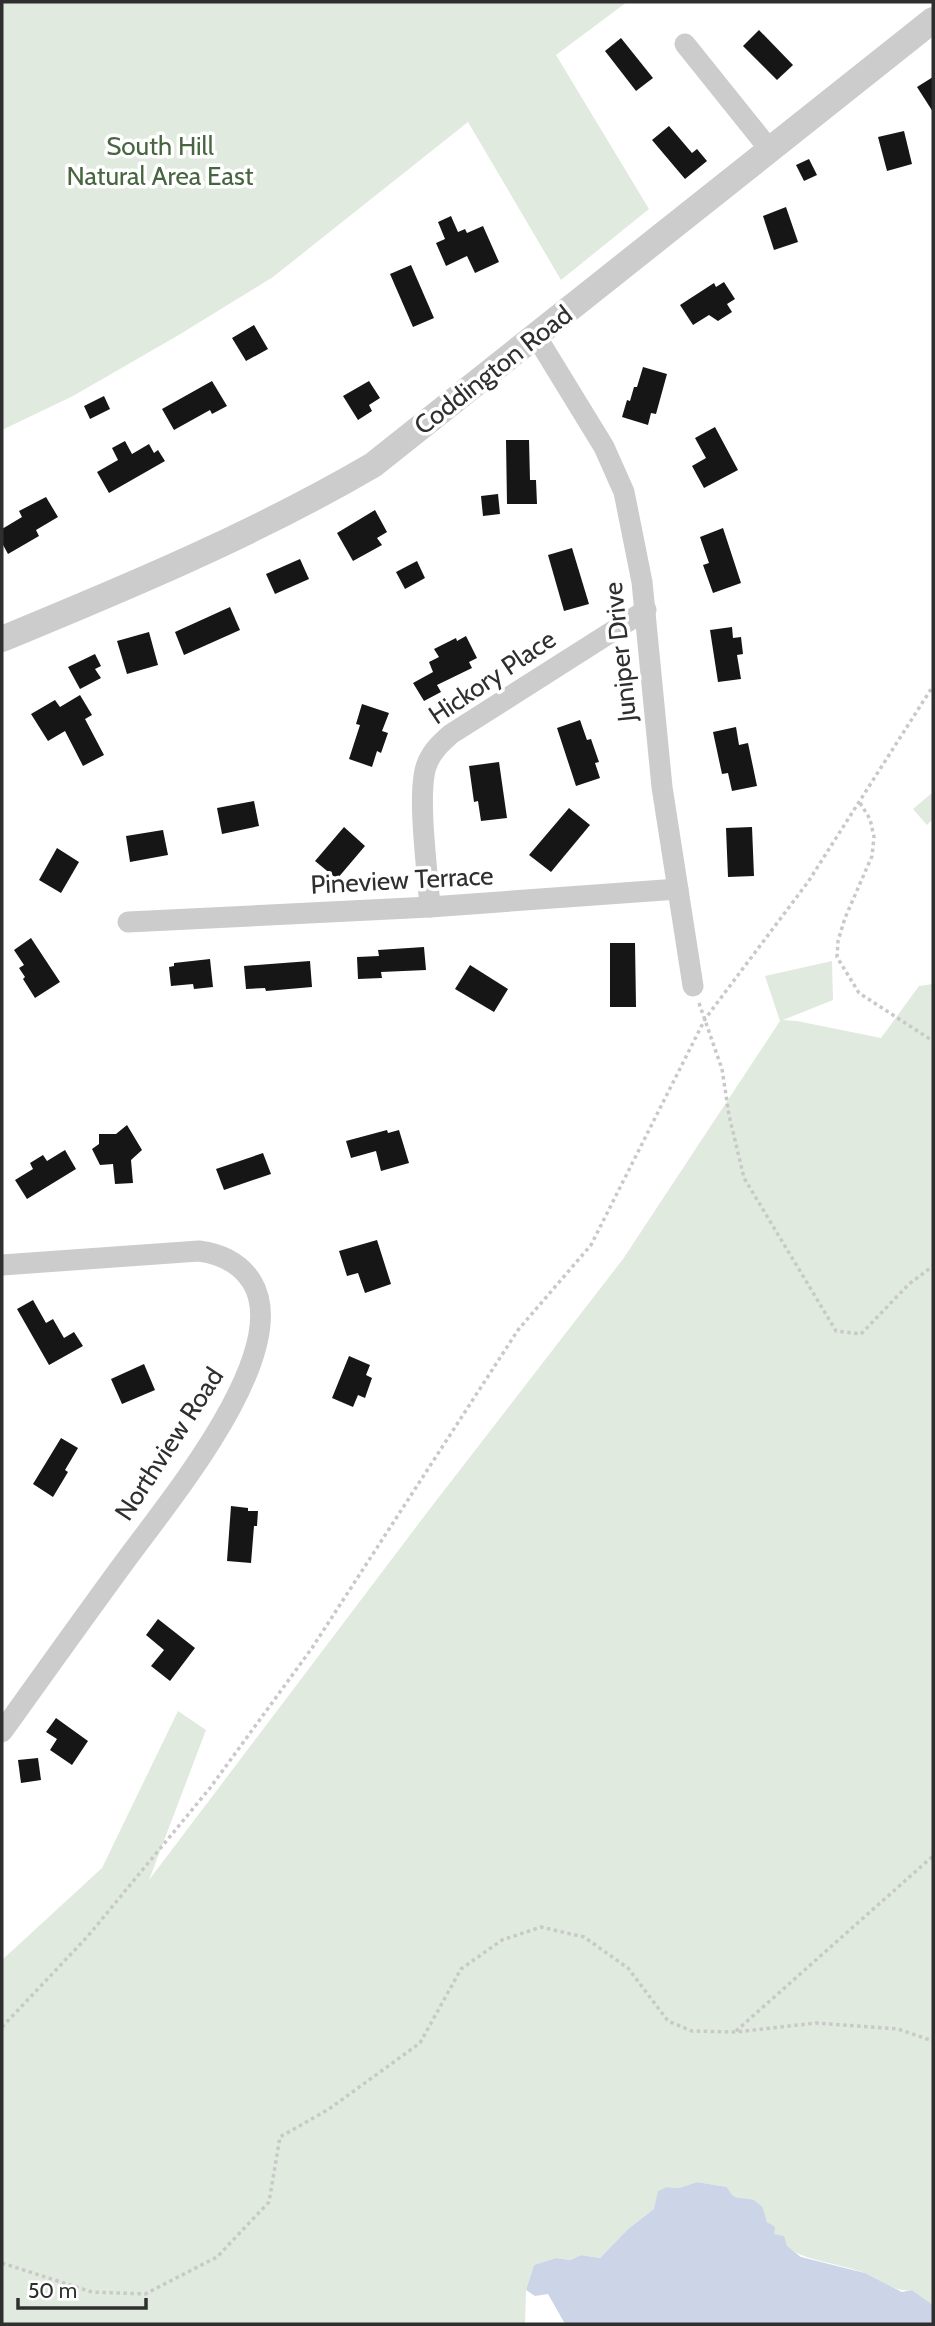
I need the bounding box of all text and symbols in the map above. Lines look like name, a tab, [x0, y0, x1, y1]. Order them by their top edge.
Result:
park label: South Hill Natural Area East	[66, 130, 254, 192]
street label: Coddington Road	[408, 298, 578, 442]
street label: Juniper Drive	[597, 581, 643, 724]
street label: Hickory Place	[422, 623, 562, 731]
street label: Pineview Terrace	[310, 859, 494, 901]
street label: Northview Road	[108, 1362, 230, 1526]
scale bar	[18, 2266, 145, 2310]
text: 50 m	[28, 2278, 77, 2303]

